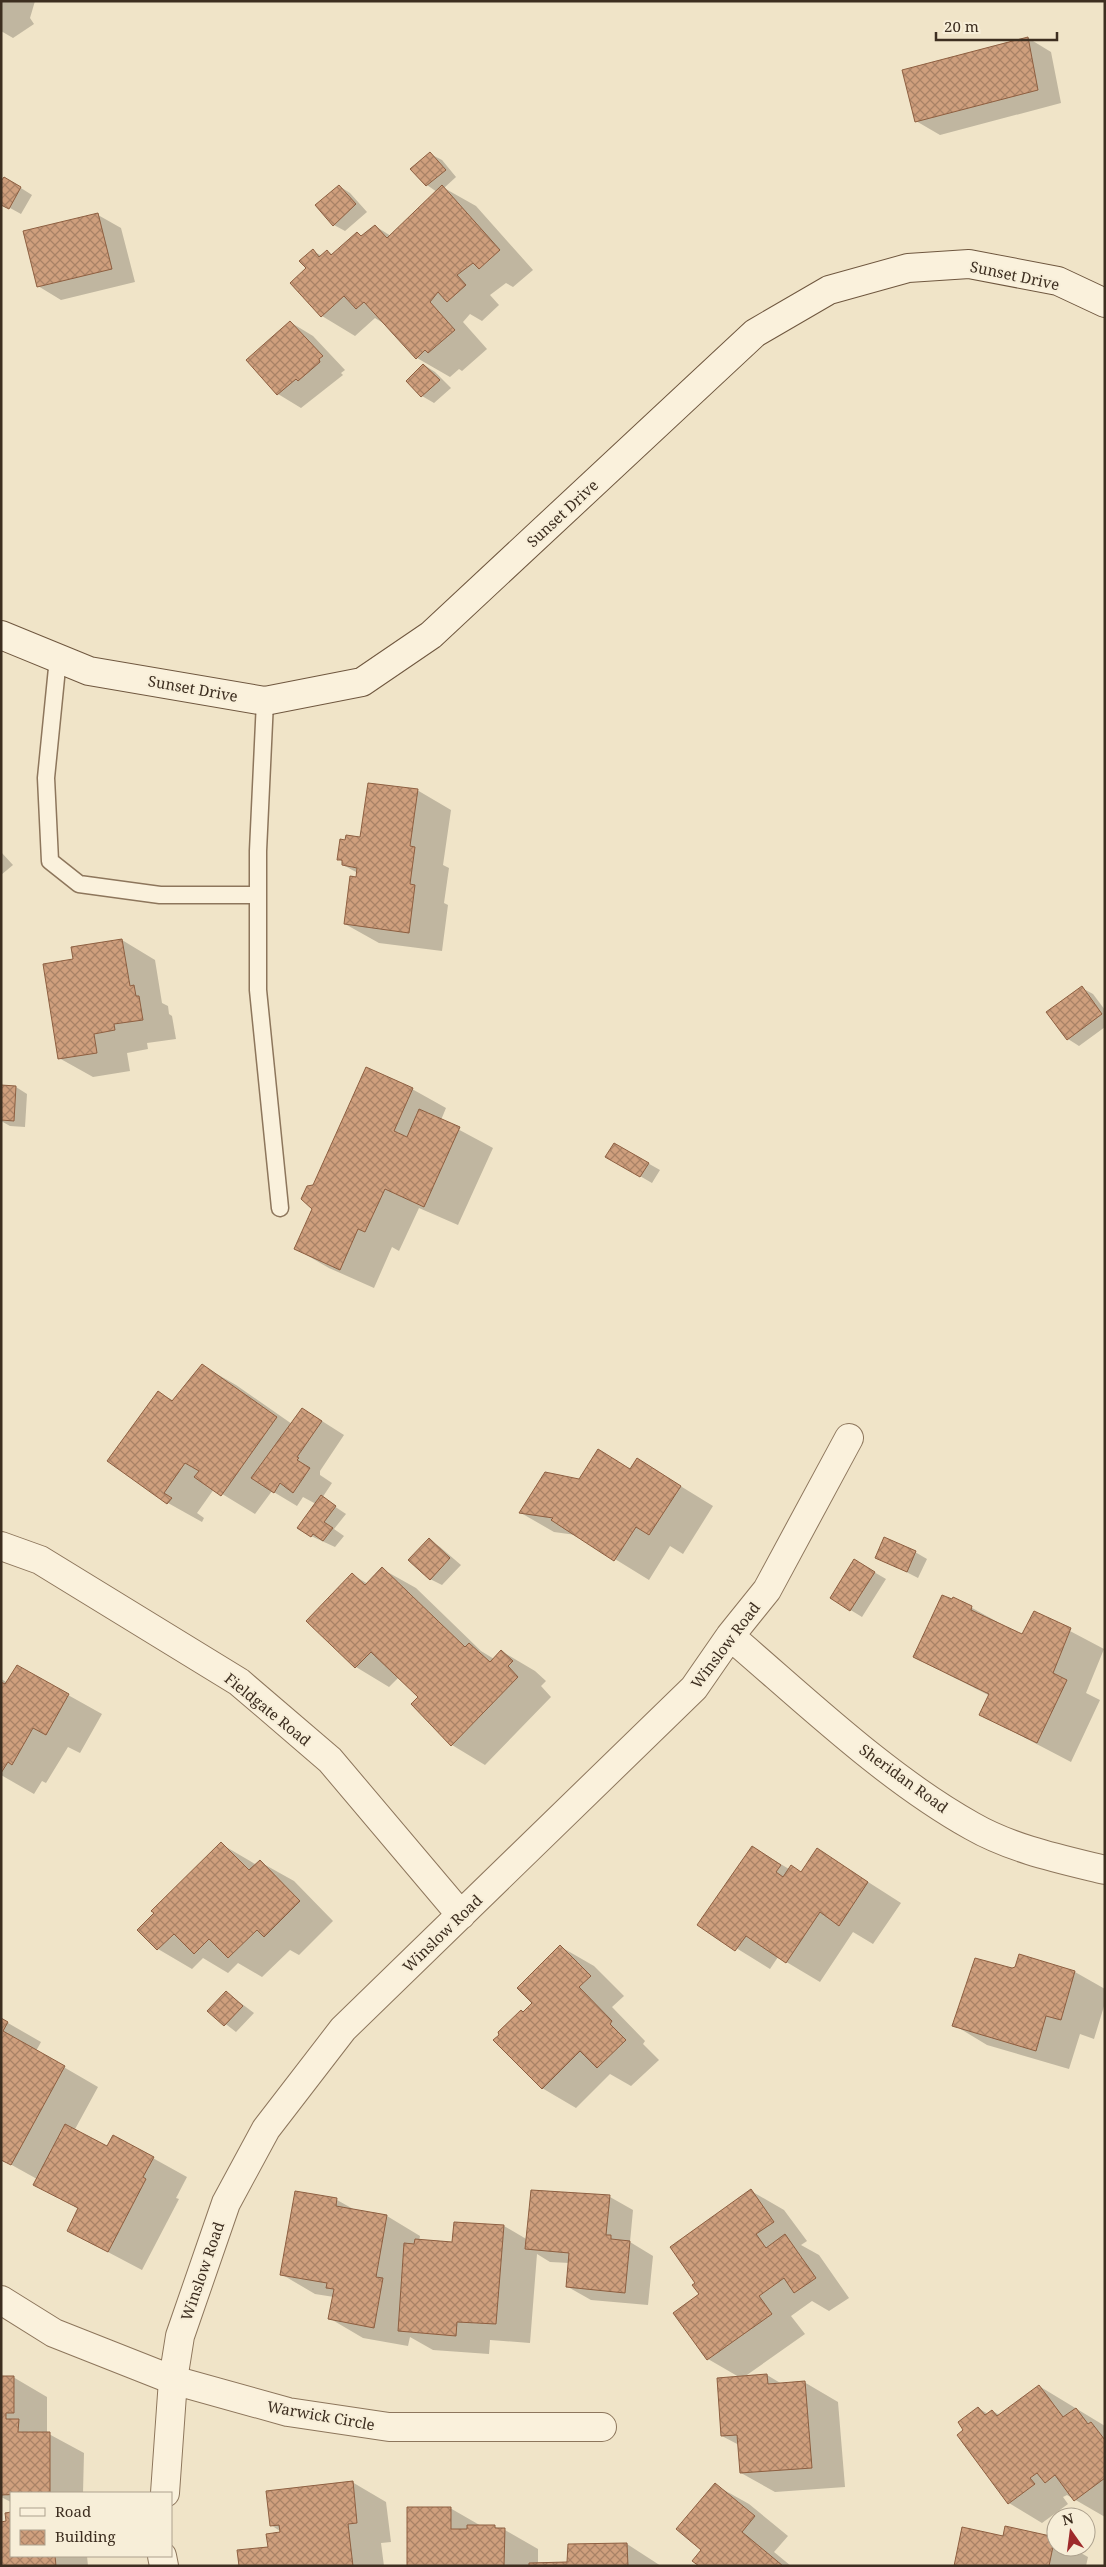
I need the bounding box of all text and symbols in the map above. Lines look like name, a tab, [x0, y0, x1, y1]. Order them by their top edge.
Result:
scale bar	[936, 10, 1057, 42]
text: 20 m	[944, 16, 979, 36]
street label: Sunset Drive	[969, 256, 1061, 294]
street label: Sunset Drive	[522, 475, 602, 551]
street label: Sunset Drive	[147, 670, 239, 706]
street label: Winslow Road	[686, 1598, 764, 1692]
street label: Fieldgate Road	[221, 1668, 315, 1750]
street label: Sheridan Road	[856, 1739, 952, 1817]
street label: Winslow Road	[398, 1890, 486, 1976]
street label: Winslow Road	[176, 2219, 228, 2323]
street label: Warwick Circle	[266, 2396, 376, 2434]
legend	[10, 2492, 172, 2557]
text: Road	[55, 2501, 91, 2521]
north arrow	[1046, 2507, 1096, 2557]
text: N	[1060, 2508, 1075, 2529]
text: Building	[55, 2526, 116, 2546]

